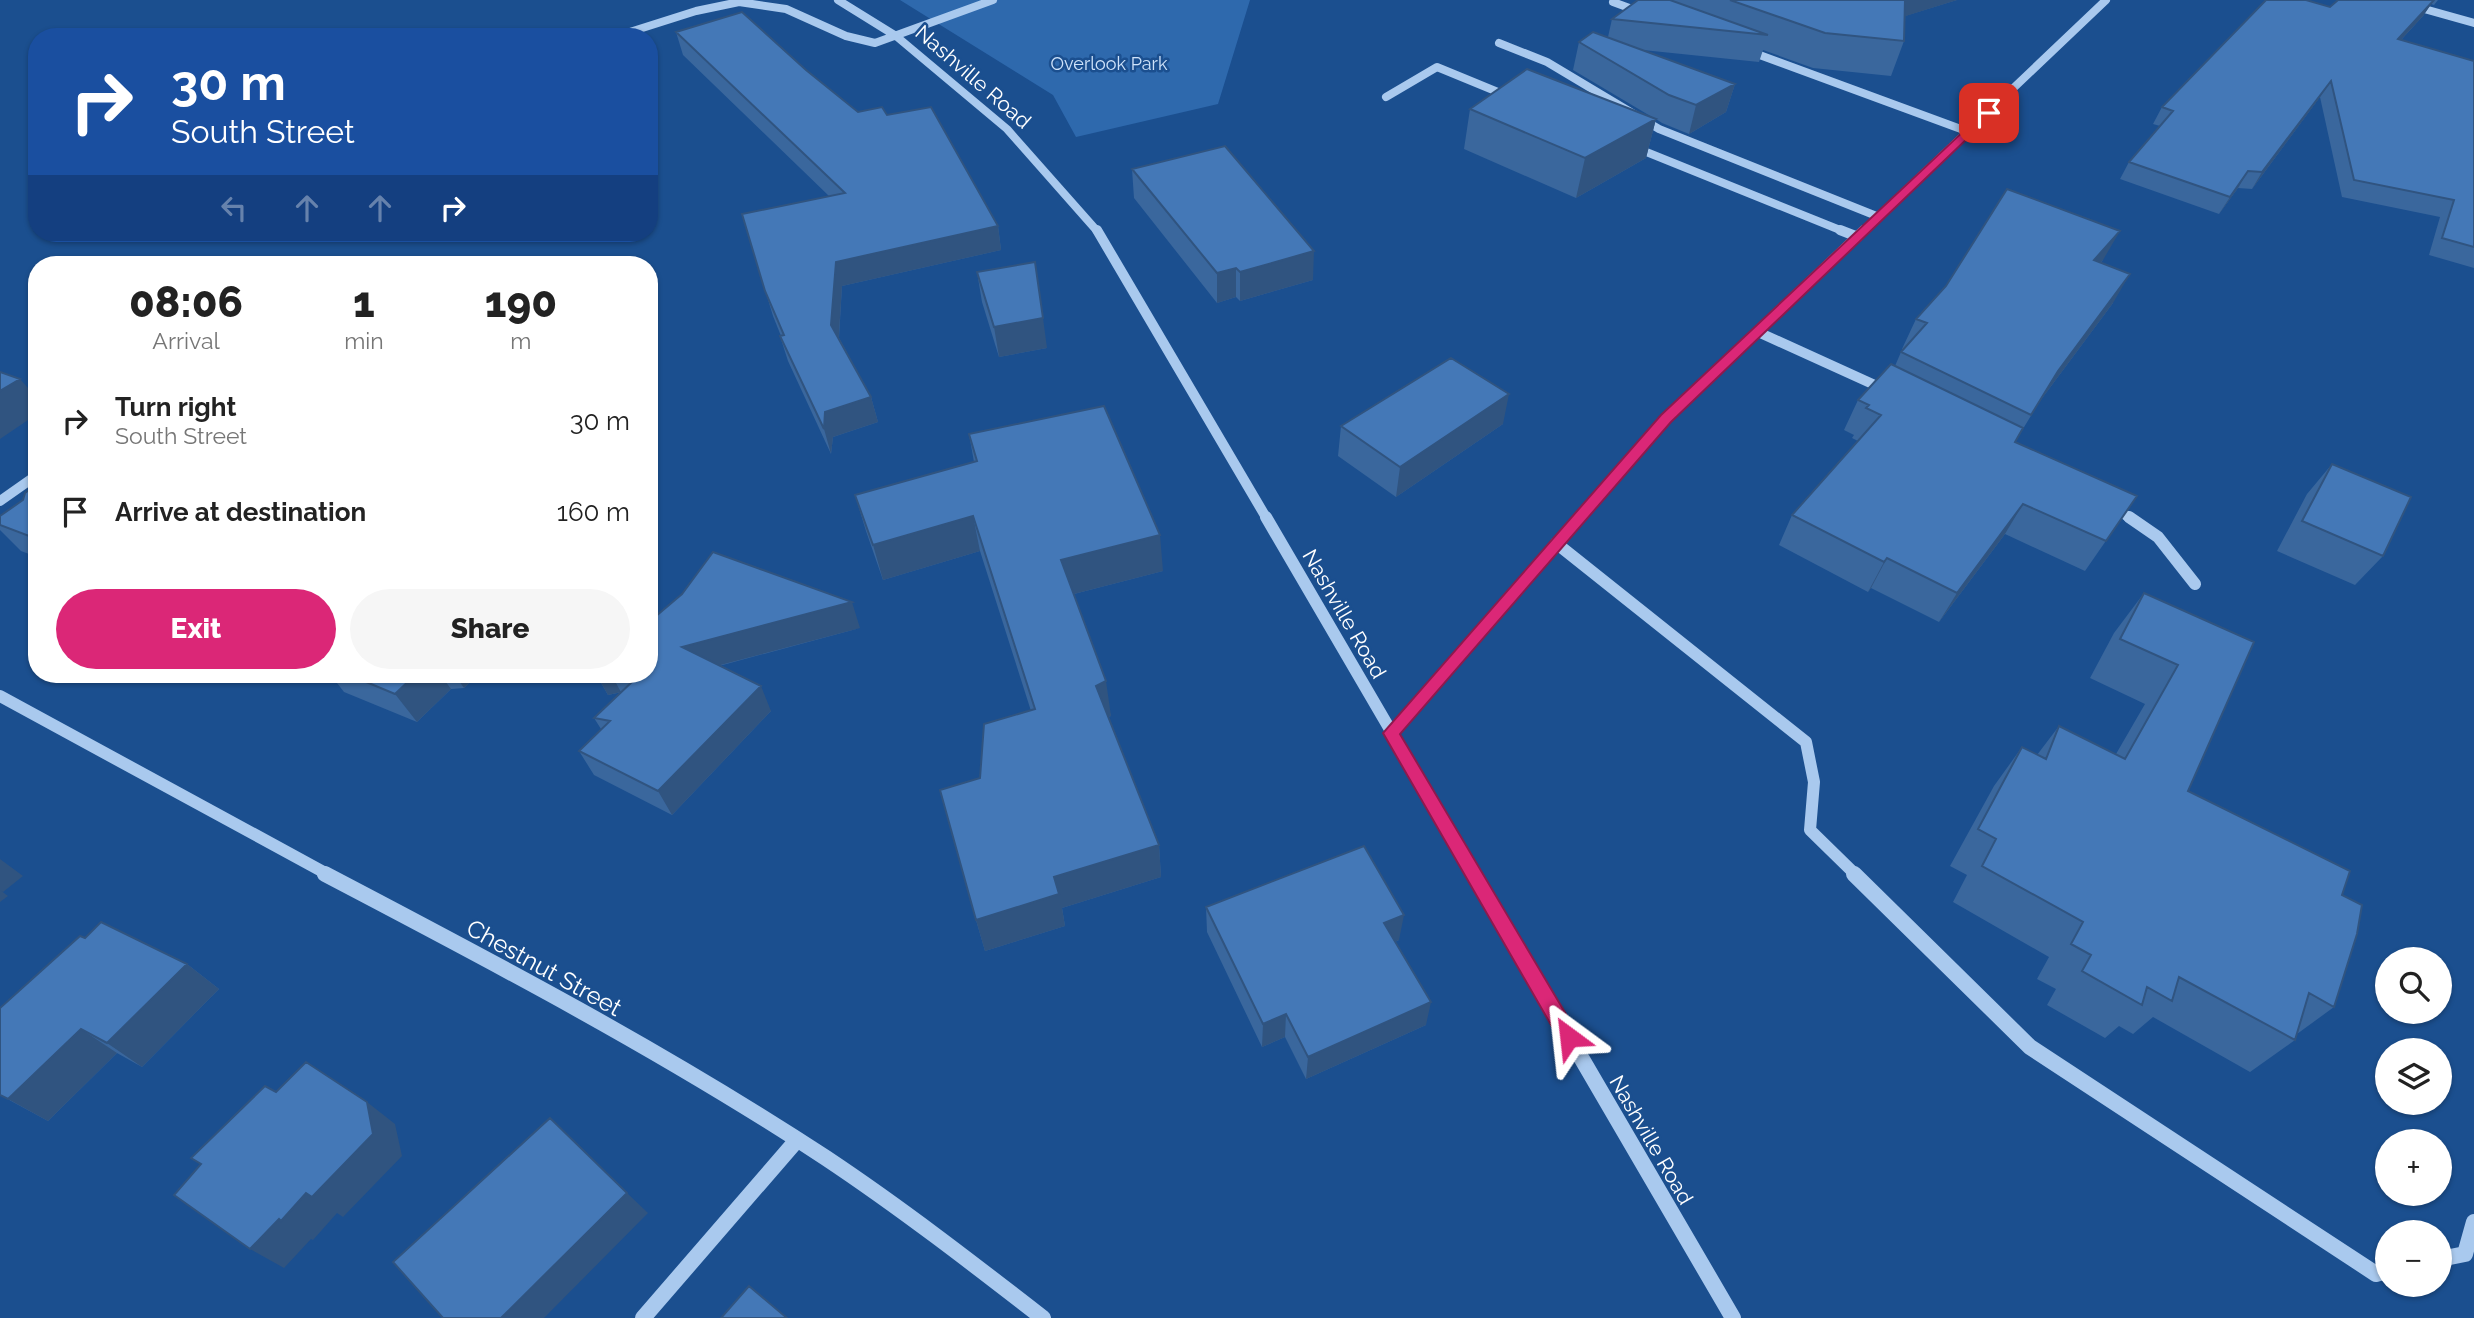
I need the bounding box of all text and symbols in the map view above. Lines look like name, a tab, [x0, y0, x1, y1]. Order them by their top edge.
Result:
street label: Nashville Road	[910, 20, 1036, 134]
park label: Overlook Park	[1051, 53, 1168, 74]
text: 30 m	[171, 54, 286, 111]
icon: right	[56, 56, 147, 147]
pin	[1959, 83, 2019, 143]
icon: arrive	[1970, 94, 2008, 132]
text: South Street	[171, 113, 355, 150]
icon: left	[215, 189, 253, 227]
icon: ahead	[288, 189, 326, 227]
icon: ahead	[361, 189, 399, 227]
icon: right	[434, 189, 472, 227]
text: 08:06	[129, 278, 243, 327]
text: 1	[353, 278, 375, 327]
text: 190	[485, 278, 557, 327]
text: Arrival	[152, 327, 220, 354]
text: min	[344, 327, 384, 354]
text: m	[510, 327, 531, 354]
text: Turn right	[115, 392, 236, 422]
icon: right	[56, 402, 94, 440]
text: 30 m	[570, 406, 630, 436]
text: South Street	[115, 422, 247, 449]
icon: arrive	[56, 493, 94, 531]
text: Arrive at destination	[115, 497, 366, 527]
text: 160 m	[557, 497, 630, 527]
street label: Nashville Road	[1297, 545, 1391, 683]
button: Exit	[56, 589, 336, 669]
button: Share	[350, 589, 630, 669]
street label: Chestnut Street	[462, 913, 627, 1022]
map controls	[2375, 947, 2452, 1297]
button: search	[2375, 947, 2452, 1024]
position arrow	[1532, 1000, 1606, 1074]
button: layers	[2375, 1038, 2452, 1115]
street label: Nashville Road	[1604, 1071, 1698, 1209]
button: +	[2375, 1129, 2452, 1206]
button: −	[2375, 1220, 2452, 1297]

